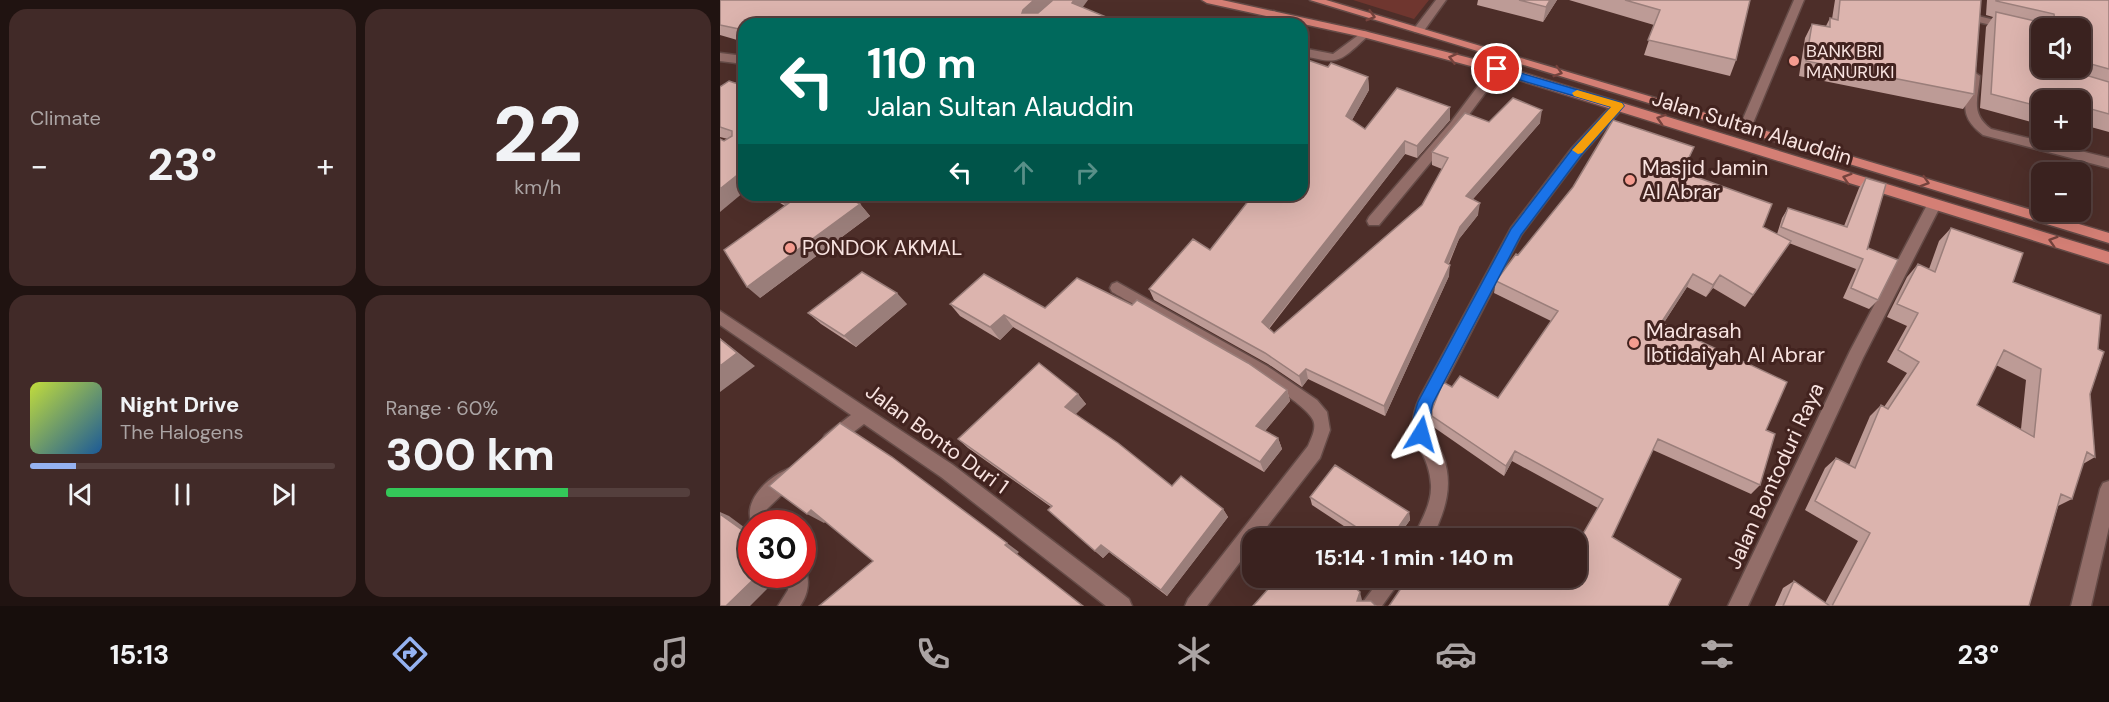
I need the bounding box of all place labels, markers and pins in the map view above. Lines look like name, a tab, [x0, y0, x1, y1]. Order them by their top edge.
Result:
place label: BANK BRI MANURUKI	[1806, 39, 1895, 84]
pin	[1471, 43, 1522, 94]
marker: BANK BRI MANURUKI	[1787, 54, 1801, 68]
place label: Masjid Jamin Al Abrar	[1642, 154, 1768, 206]
marker: Masjid Jamin Al Abrar	[1623, 173, 1637, 187]
place label: PONDOK AKMAL	[802, 234, 962, 262]
marker: PONDOK AKMAL	[783, 241, 797, 255]
place label: Madrasah Ibtidaiyah Al Abrar	[1646, 317, 1825, 369]
marker: Madrasah Ibtidaiyah Al Abrar	[1627, 336, 1641, 350]

